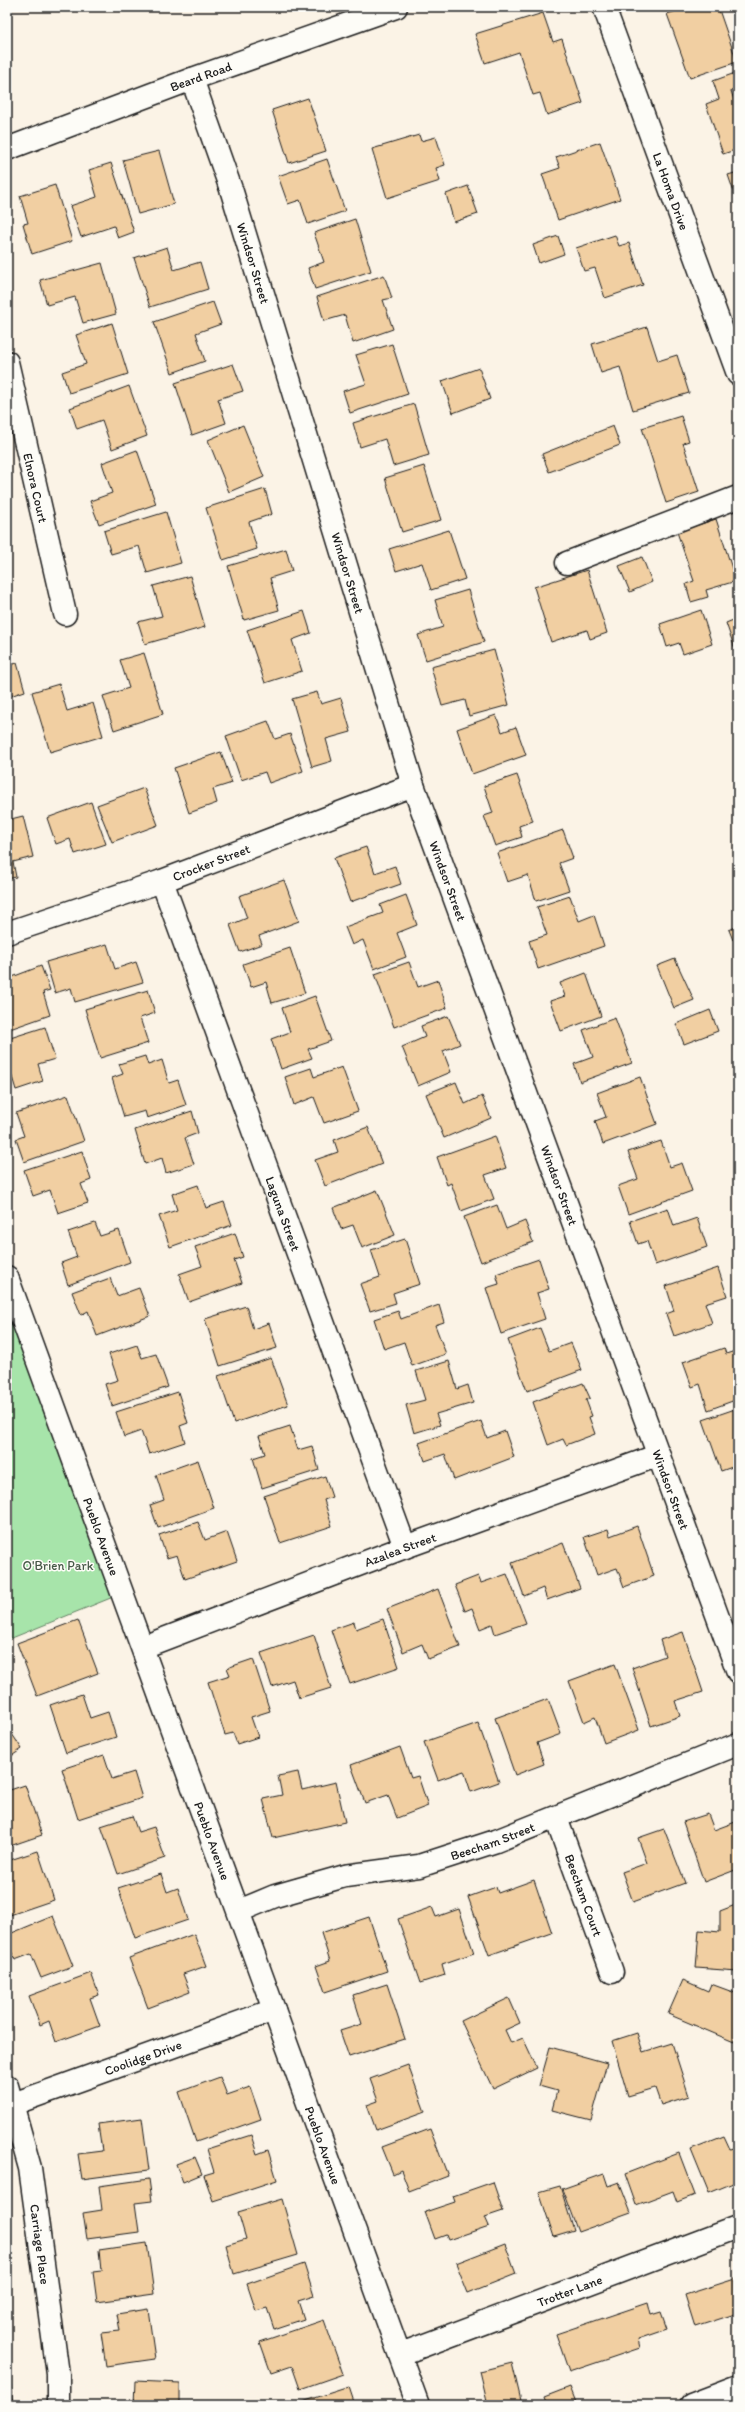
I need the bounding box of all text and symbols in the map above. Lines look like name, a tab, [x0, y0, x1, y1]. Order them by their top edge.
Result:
street label: Beard Road	[168, 59, 234, 95]
street label: La Homa Drive	[650, 150, 692, 232]
street label: Windsor Street	[234, 221, 273, 306]
street label: Elnora Court	[20, 451, 51, 524]
street label: Windsor Street	[328, 531, 367, 615]
street label: Windsor Street	[426, 839, 469, 923]
street label: Crocker Street	[170, 841, 252, 884]
street label: Windsor Street	[538, 1143, 581, 1227]
street label: Laguna Street	[262, 1174, 303, 1253]
street label: Windsor Street	[649, 1447, 692, 1532]
street label: Pueblo Avenue	[80, 1495, 122, 1578]
street label: Azalea Street	[362, 1529, 438, 1570]
park label: O'Brien Park	[23, 1558, 94, 1573]
street label: Pueblo Avenue	[191, 1800, 233, 1882]
street label: Beecham Street	[448, 1819, 537, 1863]
street label: Beecham Court	[562, 1852, 605, 1939]
street label: Coolidge Drive	[102, 2037, 184, 2078]
street label: Pueblo Avenue	[302, 2104, 344, 2186]
street label: Carriage Place	[27, 2203, 53, 2285]
street label: Trotter Lane	[535, 2272, 604, 2310]

